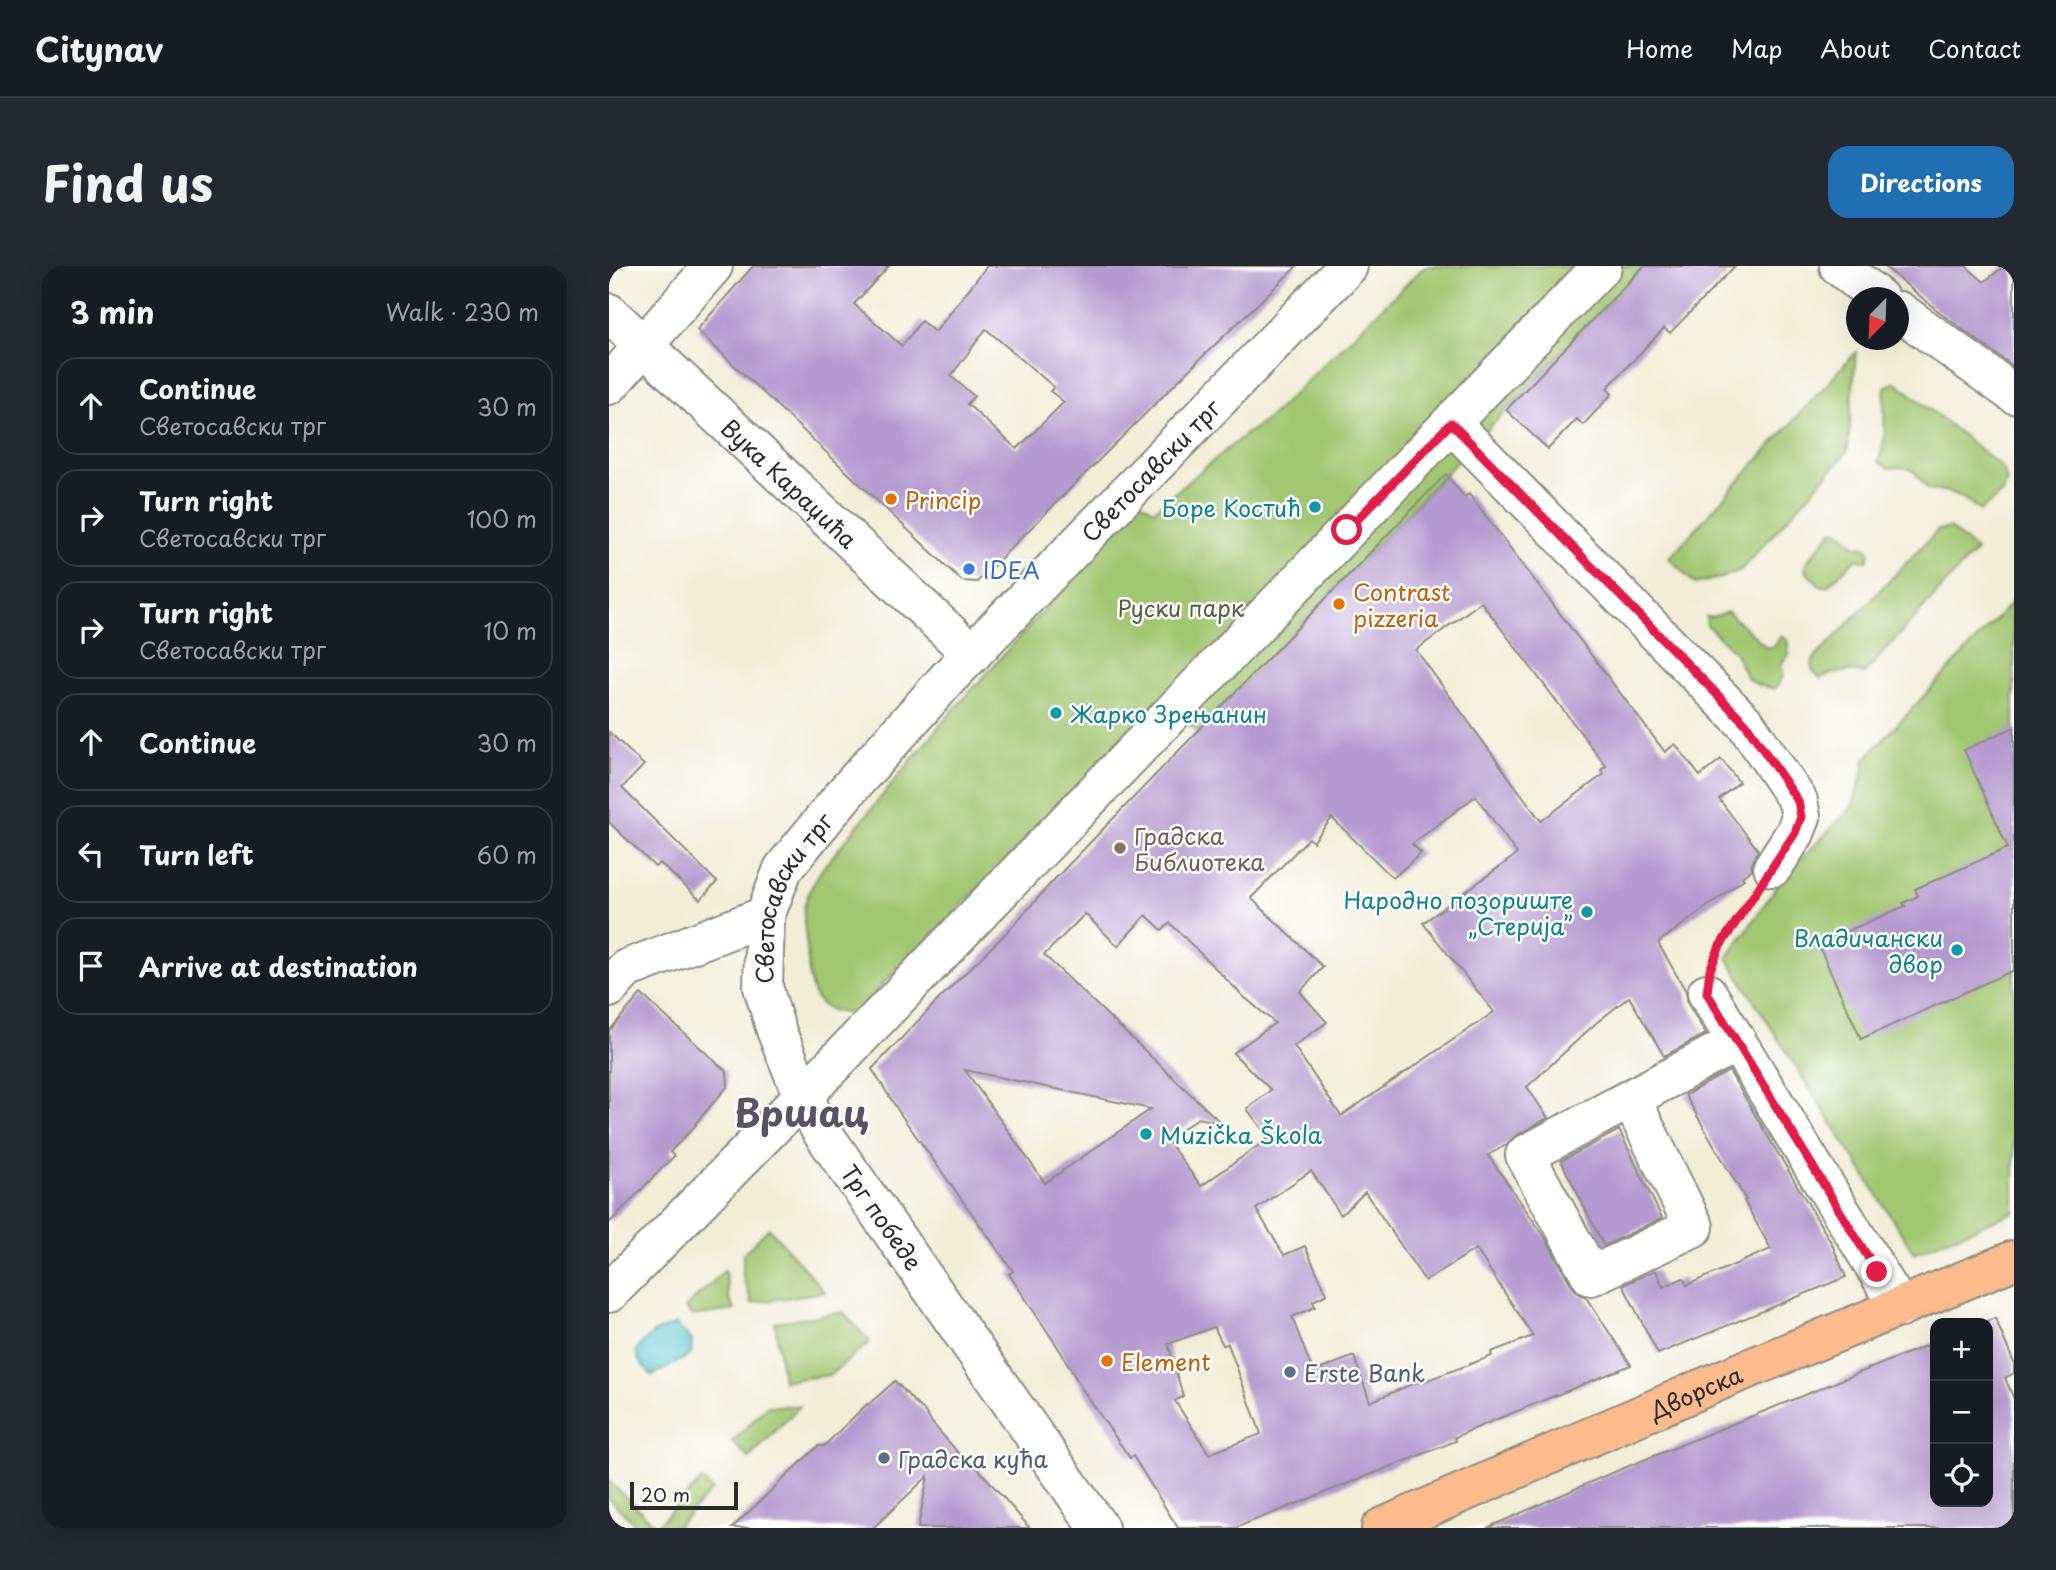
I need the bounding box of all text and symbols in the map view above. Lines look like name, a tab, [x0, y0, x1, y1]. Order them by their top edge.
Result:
text: Citynav	[35, 23, 163, 73]
text: Home	[1626, 30, 1693, 66]
text: Map	[1731, 30, 1782, 66]
text: About	[1820, 30, 1890, 66]
text: Contact	[1928, 30, 2021, 66]
text: Find us	[42, 145, 213, 219]
button: Directions	[1828, 146, 2014, 218]
north arrow	[1846, 287, 1909, 350]
text: 3 min	[70, 289, 155, 334]
text: Walk · 230 m	[386, 294, 539, 329]
text: Continue	[139, 369, 256, 408]
icon: ahead	[72, 387, 110, 425]
text: 30 m	[476, 389, 537, 424]
street label: Светосавски трг	[1072, 390, 1228, 549]
text: Светосавски трг	[139, 408, 326, 443]
street label: Вука Караџића	[714, 410, 866, 556]
text: Turn right	[139, 481, 273, 520]
place label: Princip	[905, 482, 981, 517]
place label: Боре Костић	[1162, 490, 1301, 525]
marker: Princip	[883, 491, 899, 507]
icon: right	[72, 499, 110, 537]
marker: Боре Костић	[1307, 499, 1323, 515]
text: 100 m	[467, 501, 537, 536]
route start	[1331, 514, 1362, 545]
text: Светосавски трг	[139, 520, 326, 555]
place label: IDEA	[983, 552, 1040, 587]
marker: IDEA	[961, 561, 977, 577]
place label: Contrast pizzeria	[1353, 574, 1450, 635]
park label: Руски парк	[1118, 590, 1245, 625]
text: Turn right	[139, 593, 273, 632]
marker: Contrast pizzeria	[1331, 596, 1347, 612]
icon: right	[72, 611, 110, 649]
text: 10 m	[483, 613, 537, 648]
text: Светосавски трг	[139, 632, 326, 667]
place label: Жарко Зрењанин	[1070, 696, 1267, 731]
marker: Жарко Зрењанин	[1048, 705, 1064, 721]
icon: ahead	[72, 723, 110, 761]
text: Continue	[139, 723, 256, 762]
text: 30 m	[476, 725, 537, 760]
street label: Светосавски трг	[746, 804, 841, 984]
place label: Градска Библиотека	[1134, 818, 1265, 879]
icon: left	[72, 835, 110, 873]
text: Turn left	[139, 835, 254, 874]
text: 60 m	[477, 837, 537, 872]
marker: Градска Библиотека	[1112, 840, 1128, 856]
place label: Народно позориште „Стерија”	[1343, 882, 1573, 943]
marker: Народно позориште „Стерија”	[1579, 904, 1595, 920]
place label: Владичански двор	[1794, 920, 1943, 981]
marker: Владичански двор	[1949, 942, 1965, 958]
icon: arrive	[72, 947, 110, 985]
text: Arrive at destination	[139, 947, 418, 986]
district label: Вршац	[734, 1084, 869, 1140]
place label: Muzička Škola	[1160, 1117, 1323, 1152]
marker: Muzička Škola	[1138, 1126, 1154, 1142]
street label: Трг победе	[833, 1157, 931, 1277]
route end	[1861, 1256, 1892, 1287]
map controls	[1930, 1318, 1993, 1507]
button: +	[1930, 1318, 1993, 1381]
place label: Element	[1121, 1344, 1211, 1379]
marker: Element	[1099, 1353, 1115, 1369]
place label: Erste Bank	[1304, 1355, 1425, 1390]
street label: Дворска	[1643, 1356, 1748, 1427]
marker: Erste Bank	[1282, 1364, 1298, 1380]
button: −	[1930, 1381, 1993, 1444]
place label: Градска кућа	[898, 1441, 1049, 1476]
button: locate	[1930, 1444, 1993, 1507]
marker: Градска кућа	[876, 1450, 892, 1466]
scale bar	[630, 1479, 739, 1511]
text: 20 m	[641, 1480, 690, 1508]

